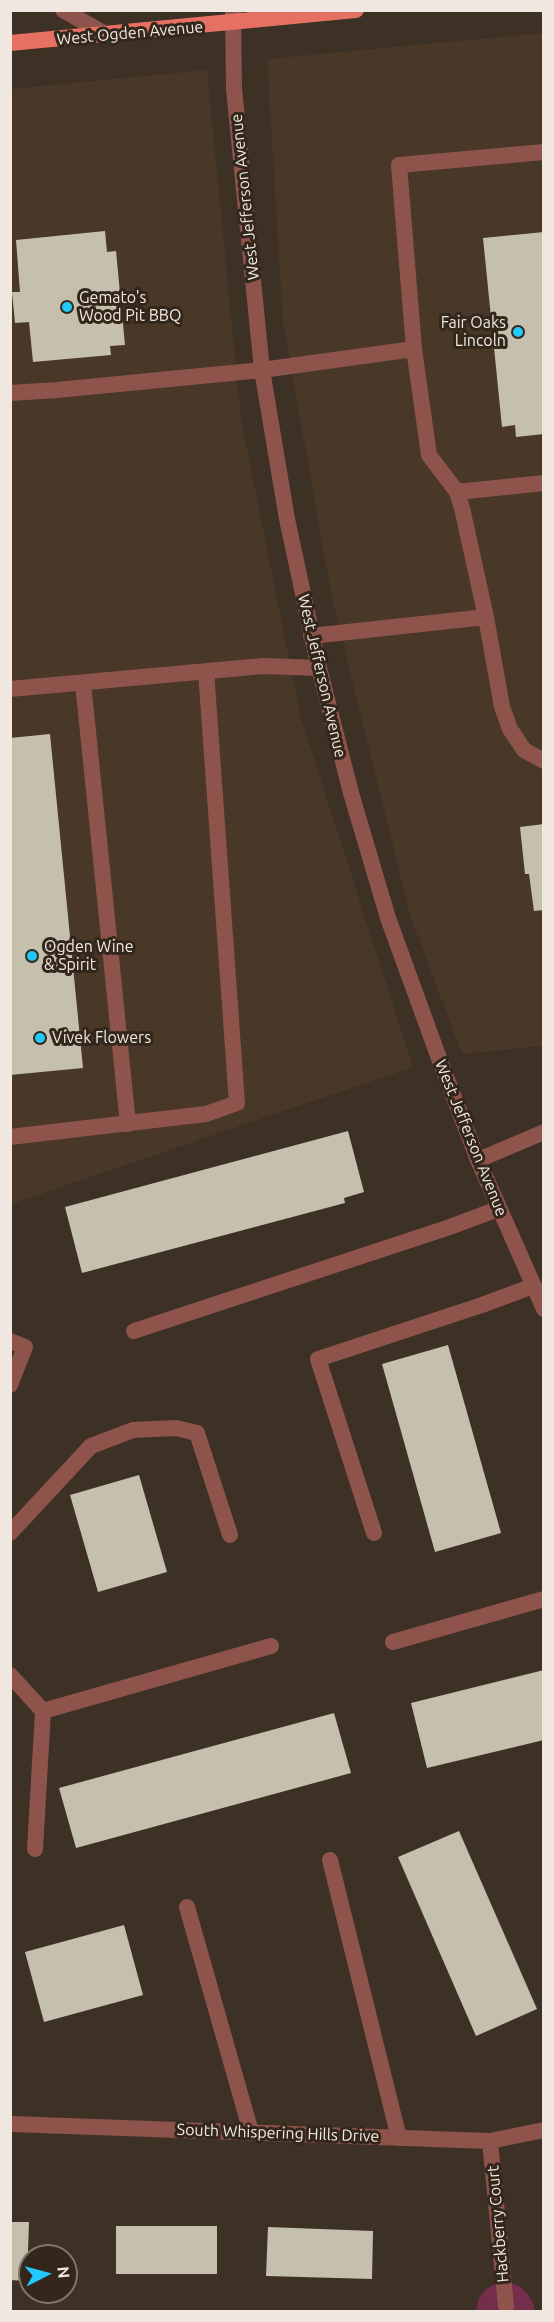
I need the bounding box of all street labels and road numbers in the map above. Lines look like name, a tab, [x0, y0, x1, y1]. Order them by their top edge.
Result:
street label: West Ogden Avenue	[56, 17, 204, 49]
street label: West Jefferson Avenue	[227, 113, 263, 281]
street label: West Jefferson Avenue	[294, 592, 350, 760]
street label: West Jefferson Avenue	[431, 1057, 511, 1219]
street label: South Whispering Hills Drive	[176, 2120, 380, 2146]
street label: Hackberry Court	[483, 2165, 513, 2283]

